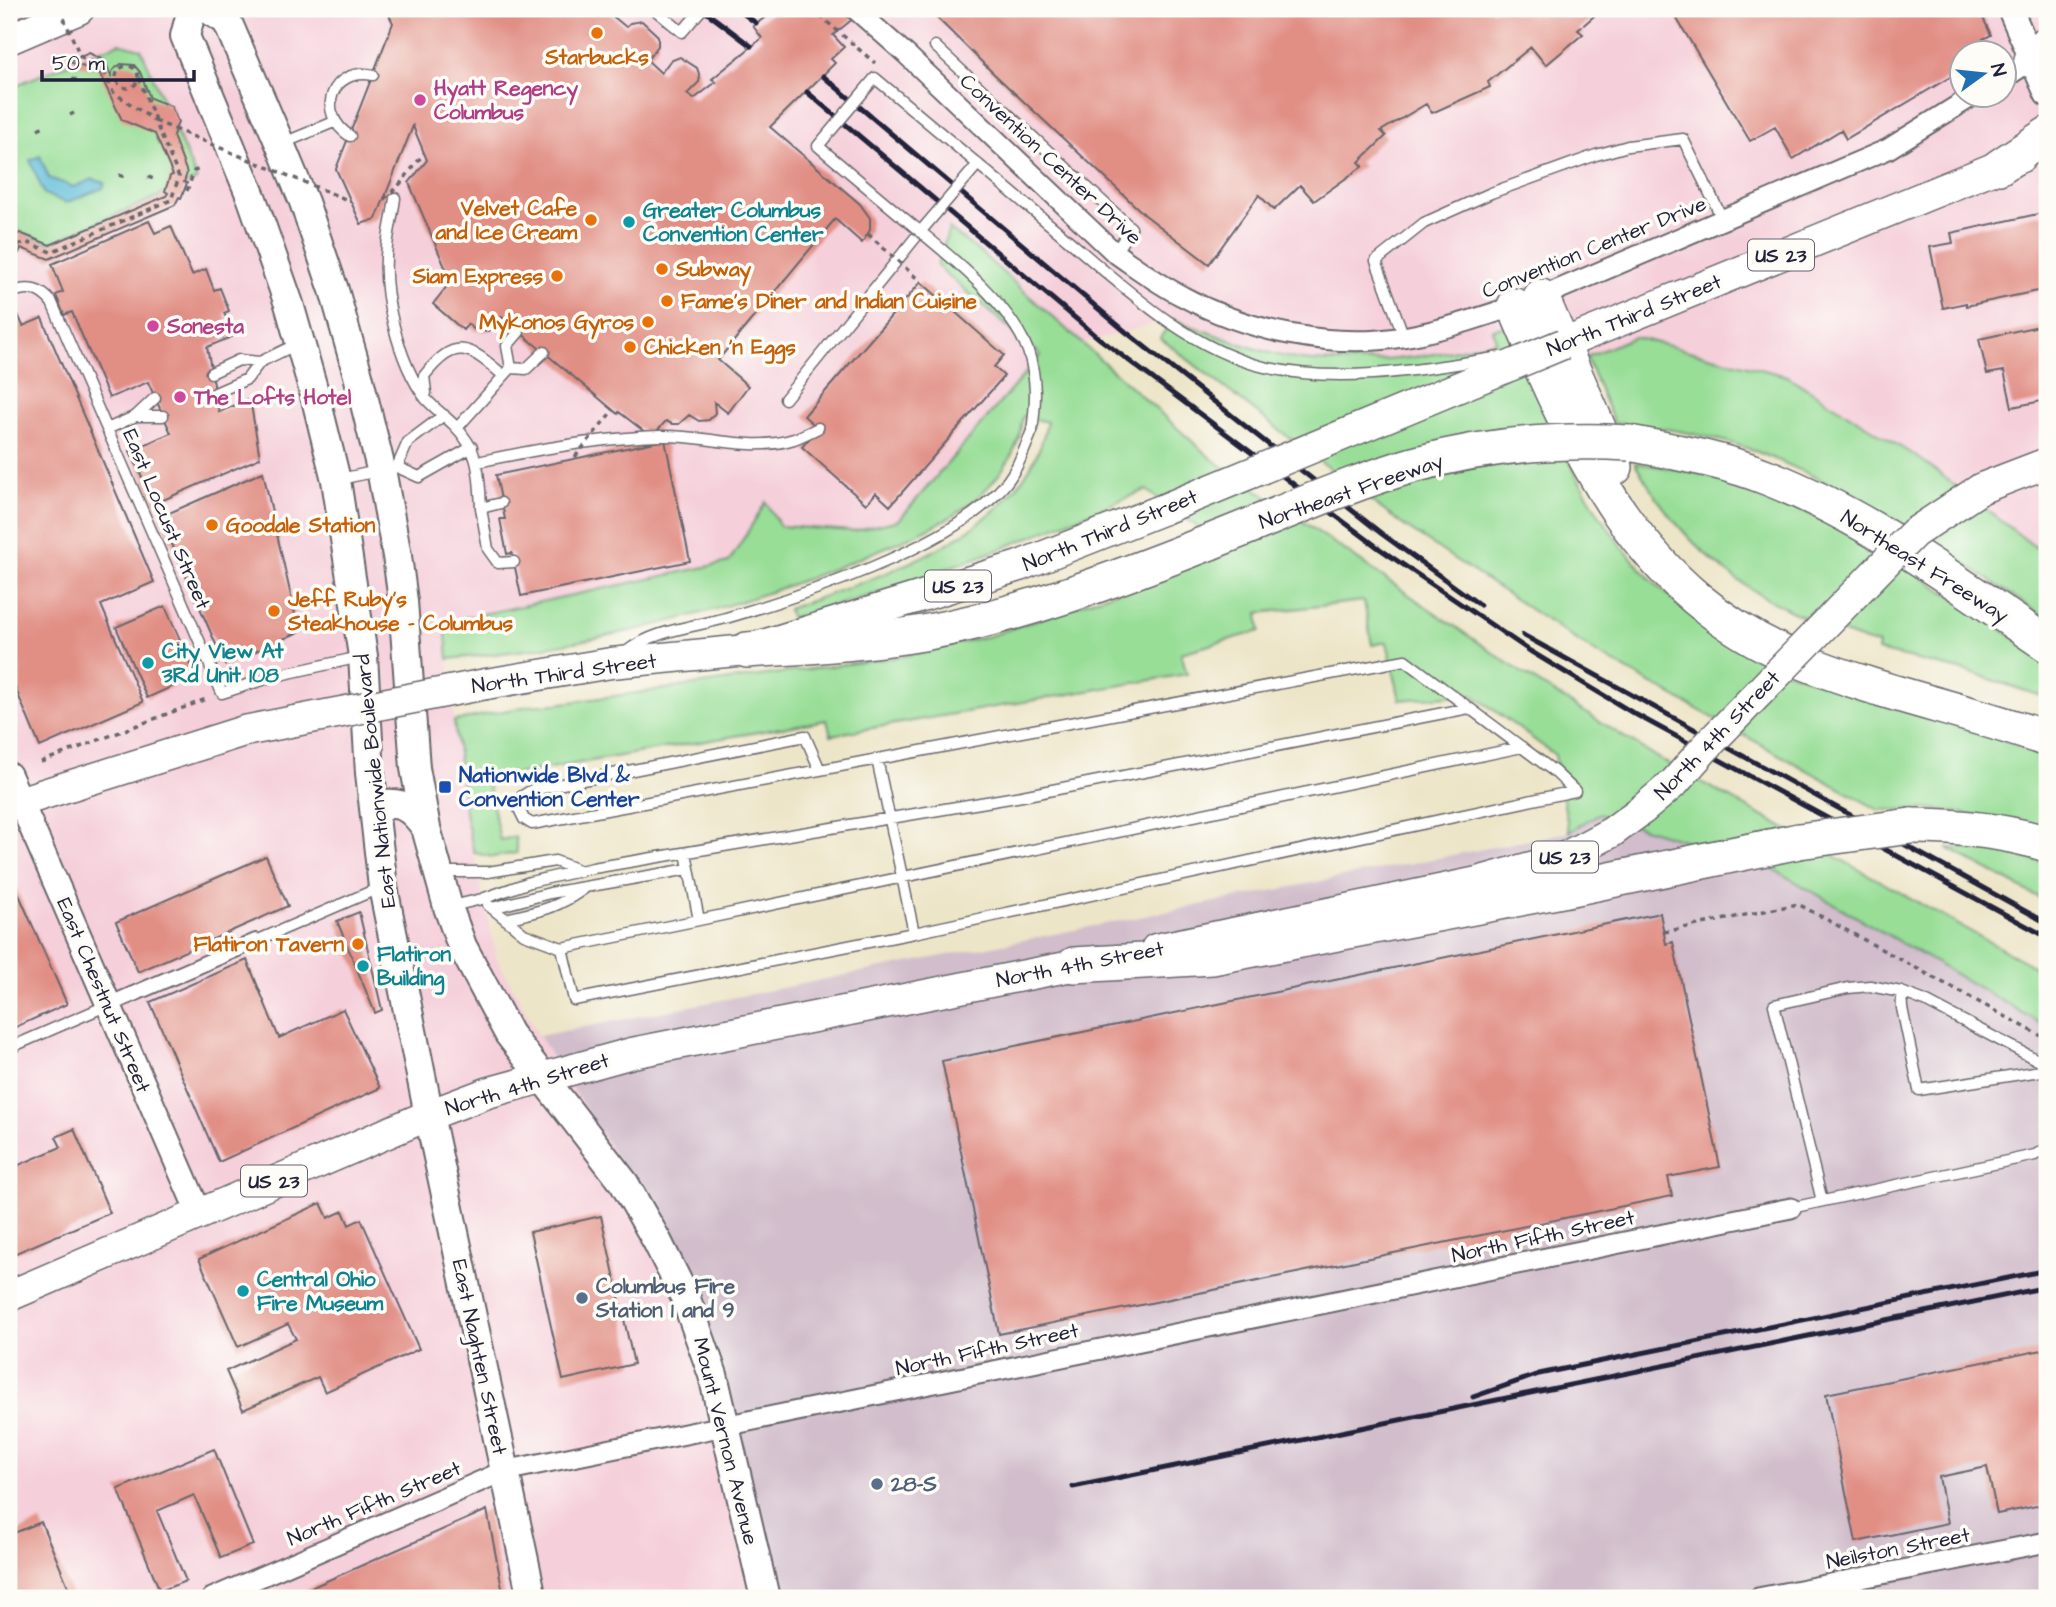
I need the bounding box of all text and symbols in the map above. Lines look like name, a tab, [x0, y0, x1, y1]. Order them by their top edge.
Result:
marker: Starbucks	[589, 25, 605, 41]
scale bar	[42, 38, 194, 82]
north arrow	[1948, 38, 2018, 108]
place label: Starbucks	[544, 43, 649, 72]
text: 50 m	[52, 49, 106, 78]
text: N	[1983, 61, 2013, 79]
street label: Convention Center Drive	[953, 67, 1148, 252]
place label: Hyatt Regency Columbus	[434, 74, 579, 127]
marker: Hyatt Regency Columbus	[412, 92, 428, 108]
street label: Convention Center Drive	[1478, 189, 1711, 306]
place label: Velvet Cafe and Ice Cream	[435, 194, 578, 247]
place label: Greater Columbus Convention Center	[643, 196, 824, 249]
marker: Velvet Cafe and Ice Cream	[583, 212, 599, 228]
marker: Greater Columbus Convention Center	[621, 214, 637, 230]
road number: US 23	[1748, 240, 1814, 270]
place label: Subway	[675, 255, 752, 287]
marker: Subway	[654, 261, 670, 277]
place label: Siam Express	[412, 262, 543, 292]
street label: North Third Street	[1542, 267, 1726, 364]
marker: Siam Express	[549, 268, 565, 284]
place label: Fame's Diner and Indian Cuisine	[681, 287, 977, 316]
marker: Fame's Diner and Indian Cuisine	[659, 293, 675, 309]
place label: Mykonos Gyros	[479, 308, 634, 340]
place label: Sonesta	[166, 312, 244, 341]
marker: Mykonos Gyros	[640, 314, 656, 330]
marker: Sonesta	[145, 318, 161, 334]
place label: Chicken 'n Eggs	[644, 333, 796, 364]
marker: Chicken 'n Eggs	[622, 339, 638, 355]
place label: The Lofts Hotel	[193, 383, 352, 412]
marker: The Lofts Hotel	[172, 389, 188, 405]
street label: East Locust Street	[115, 425, 218, 614]
street label: Northeast Freeway	[1255, 446, 1448, 538]
street label: North Third Street	[1018, 482, 1202, 579]
street label: Northeast Freeway	[1834, 503, 2015, 632]
place label: Goodale Station	[226, 511, 376, 540]
marker: Goodale Station	[204, 517, 220, 533]
road number: US 23	[925, 570, 991, 601]
place label: Jeff Ruby's Steakhouse - Columbus	[287, 585, 513, 638]
marker: Jeff Ruby's Steakhouse - Columbus	[266, 603, 282, 619]
place label: City View At 3Rd Unit 108	[161, 637, 284, 690]
street label: North Third Street	[470, 646, 659, 701]
street label: East Nationwide Boulevard	[348, 652, 403, 909]
marker: City View At 3Rd Unit 108	[140, 655, 156, 671]
street label: North 4th Street	[1648, 664, 1787, 807]
place label: Nationwide Blvd & Convention Center	[459, 761, 640, 814]
marker: Nationwide Blvd & Convention Center	[437, 779, 453, 795]
road number: US 23	[1532, 842, 1598, 872]
street label: East Chestnut Street	[49, 893, 158, 1098]
place label: Flatiron Tavern	[193, 930, 345, 959]
street label: North 4th Street	[994, 934, 1167, 995]
marker: Flatiron Tavern	[350, 936, 366, 952]
place label: Flatiron Building	[377, 940, 452, 995]
marker: Flatiron Building	[355, 958, 371, 974]
street label: North 4th Street	[442, 1046, 613, 1123]
road number: US 23	[241, 1166, 307, 1196]
street label: North Fifth Street	[1449, 1203, 1638, 1270]
street label: East Naghten Street	[443, 1257, 515, 1458]
place label: Central Ohio Fire Museum	[257, 1265, 384, 1318]
place label: Columbus Fire Station 1 and 9	[595, 1272, 736, 1325]
marker: Central Ohio Fire Museum	[235, 1283, 251, 1299]
marker: Columbus Fire Station 1 and 9	[574, 1290, 590, 1306]
street label: North Fifth Street	[893, 1316, 1082, 1383]
street label: Mount Vernon Avenue	[686, 1334, 765, 1548]
street label: North Fifth Street	[283, 1454, 466, 1553]
place label: 28-S	[890, 1470, 937, 1499]
marker: 28-S	[869, 1476, 885, 1492]
street label: Neilston Street	[1824, 1520, 1973, 1577]

